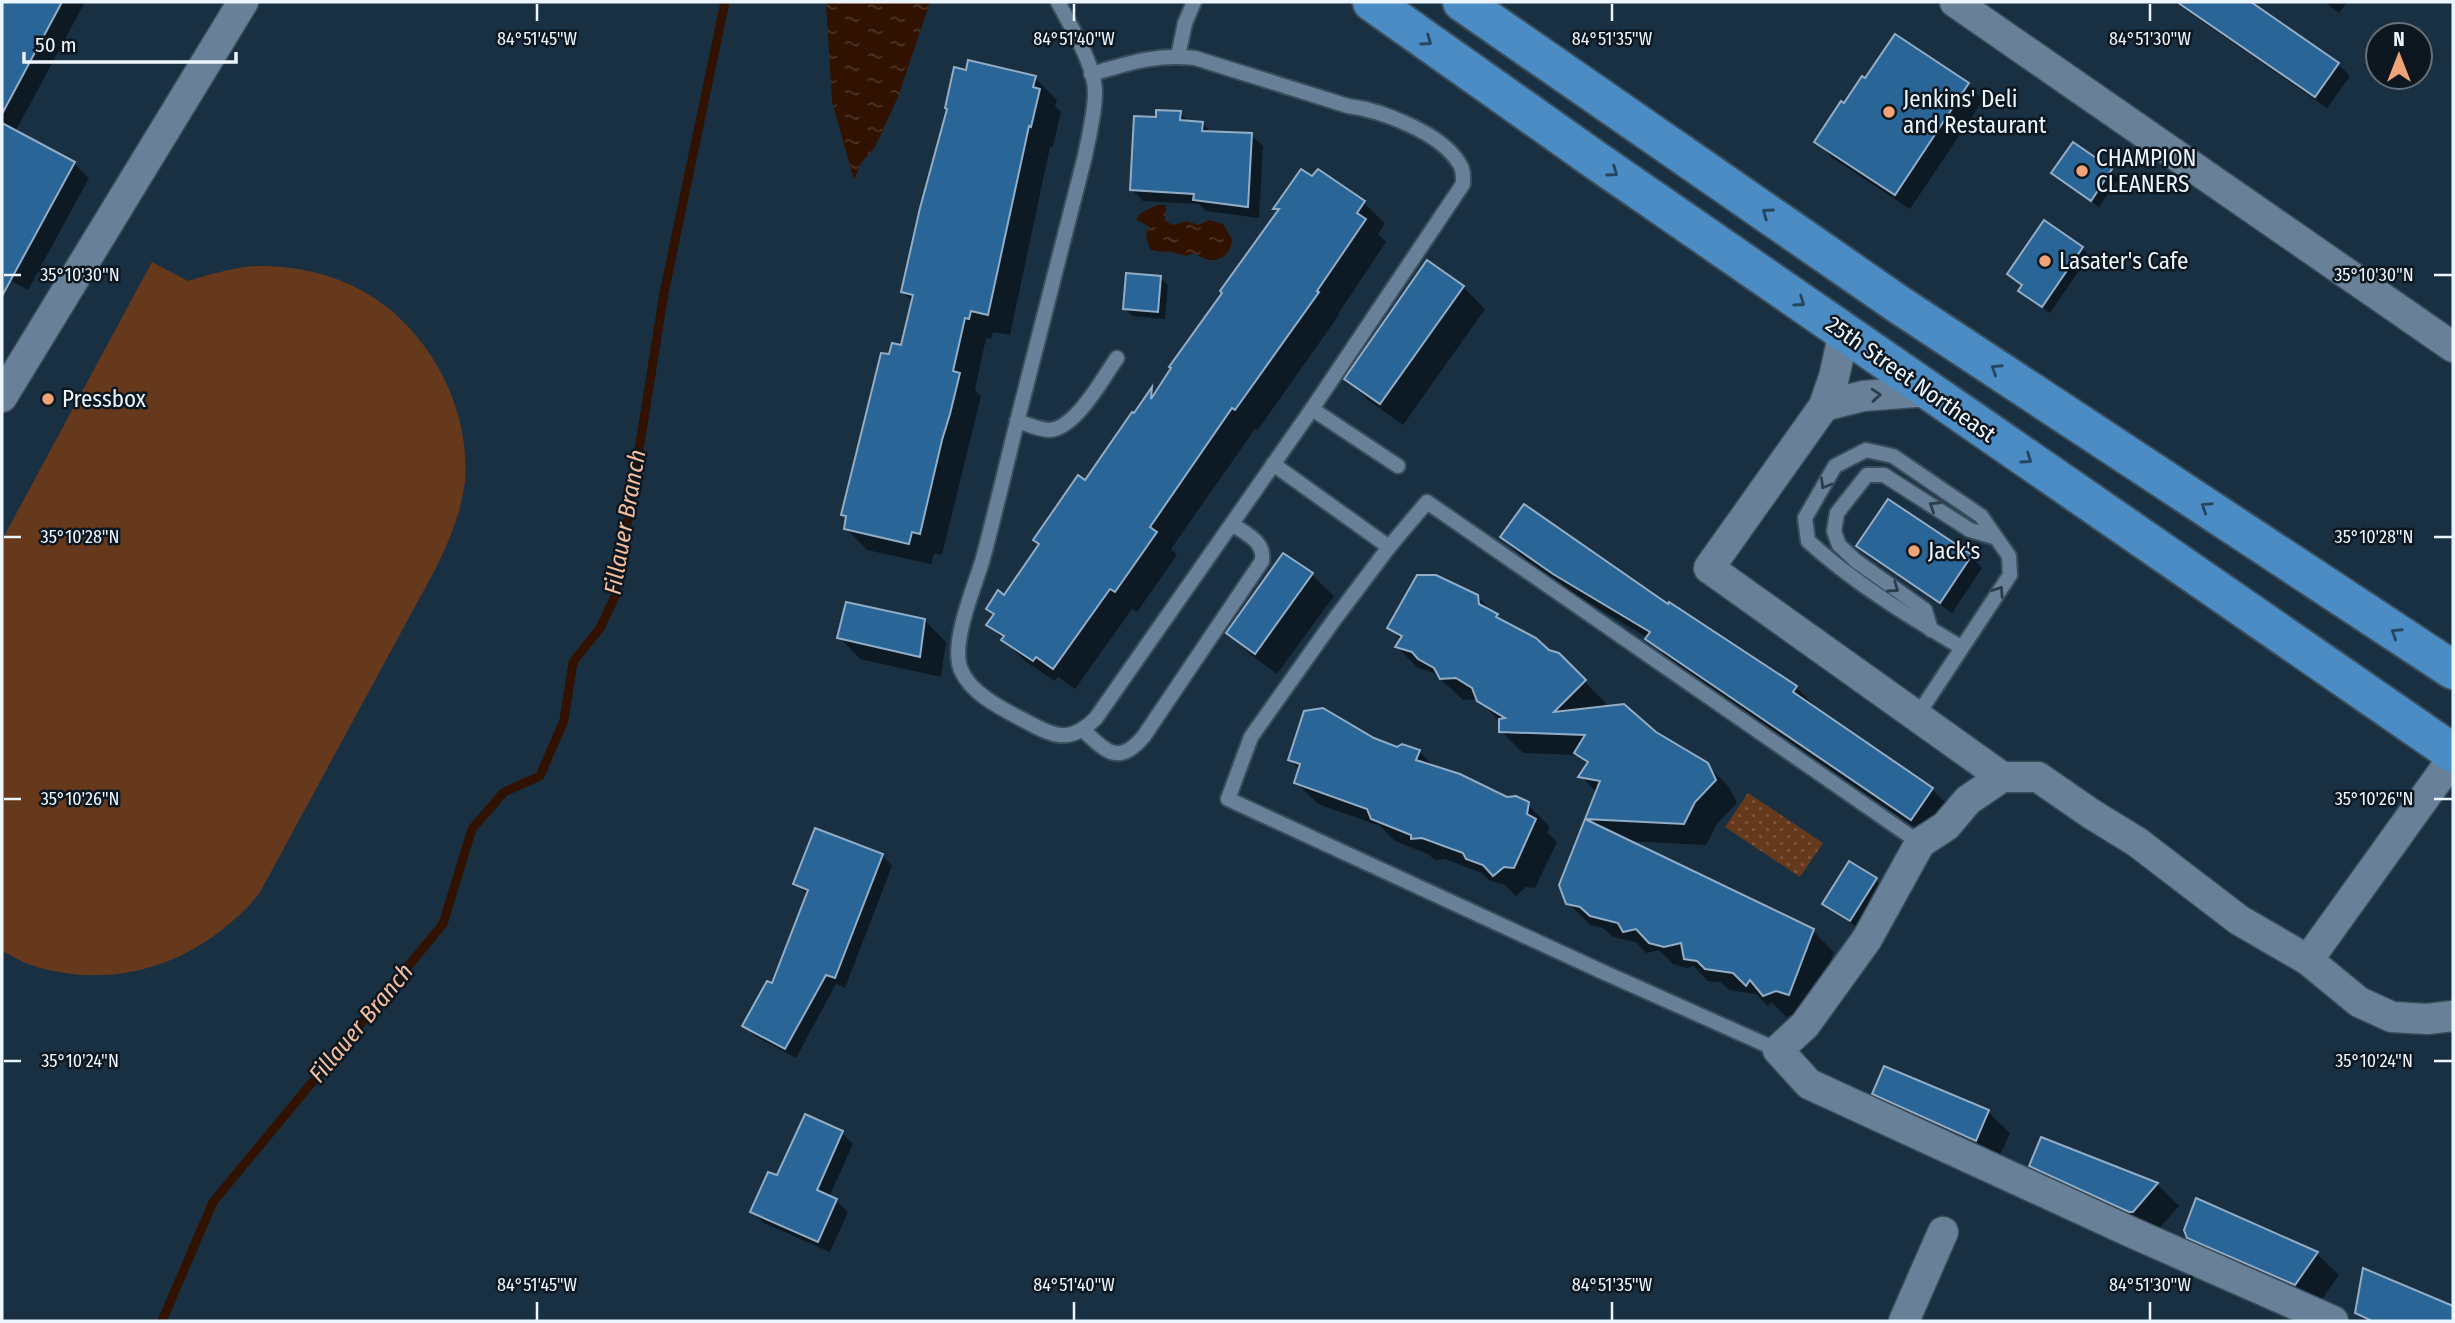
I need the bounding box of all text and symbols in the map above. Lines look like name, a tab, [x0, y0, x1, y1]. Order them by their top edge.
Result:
scale bar	[24, 21, 236, 65]
north arrow	[2364, 21, 2434, 91]
text: 84°51'45"W	[497, 28, 578, 50]
text: 84°51'40"W	[1033, 28, 1115, 50]
text: 84°51'35"W	[1572, 28, 1653, 50]
text: 84°51'30"W	[2109, 28, 2191, 50]
text: N	[2393, 28, 2405, 51]
text: 50 m	[35, 32, 77, 58]
one-way arrow	[1419, 33, 1432, 45]
place label: Jenkins' Deli and Restaurant	[1903, 85, 2047, 139]
marker: Jenkins' Deli and Restaurant	[1881, 104, 1897, 120]
place label: CHAMPION CLEANERS	[2096, 144, 2197, 198]
marker: CHAMPION CLEANERS	[2074, 163, 2090, 179]
one-way arrow	[1605, 164, 1618, 176]
one-way arrow	[1762, 209, 1775, 221]
place label: Lasater's Cafe	[2059, 247, 2188, 275]
marker: Lasater's Cafe	[2037, 253, 2053, 269]
text: 35°10'30"N	[40, 264, 120, 286]
text: 35°10'30"N	[2334, 264, 2414, 286]
one-way arrow	[1792, 294, 1805, 306]
street label: 25th Street Northeast	[1821, 310, 2002, 448]
one-way arrow	[1991, 364, 2004, 377]
place label: Pressbox	[62, 385, 146, 413]
one-way arrow	[1871, 387, 1882, 402]
marker: Pressbox	[40, 391, 56, 407]
water label: Fillauer Branch	[598, 447, 652, 597]
one-way arrow	[2020, 451, 2033, 464]
one-way arrow	[1820, 476, 1833, 489]
one-way arrow	[1929, 502, 1942, 515]
one-way arrow	[2201, 503, 2214, 516]
text: 35°10'28"N	[41, 526, 119, 548]
text: 35°10'28"N	[2335, 526, 2413, 548]
place label: Jack's	[1928, 537, 1981, 565]
marker: Jack's	[1906, 543, 1922, 559]
one-way arrow	[1886, 580, 1899, 592]
one-way arrow	[1991, 586, 2003, 599]
one-way arrow	[2391, 628, 2404, 641]
text: 35°10'26"N	[41, 788, 119, 810]
text: 35°10'26"N	[2335, 788, 2413, 810]
water label: Fillauer Branch	[303, 958, 419, 1088]
text: 35°10'24"N	[41, 1050, 119, 1072]
text: 35°10'24"N	[2335, 1050, 2413, 1072]
text: 84°51'45"W	[497, 1274, 578, 1296]
text: 84°51'40"W	[1033, 1274, 1115, 1296]
text: 84°51'35"W	[1572, 1274, 1653, 1296]
text: 84°51'30"W	[2109, 1274, 2191, 1296]

